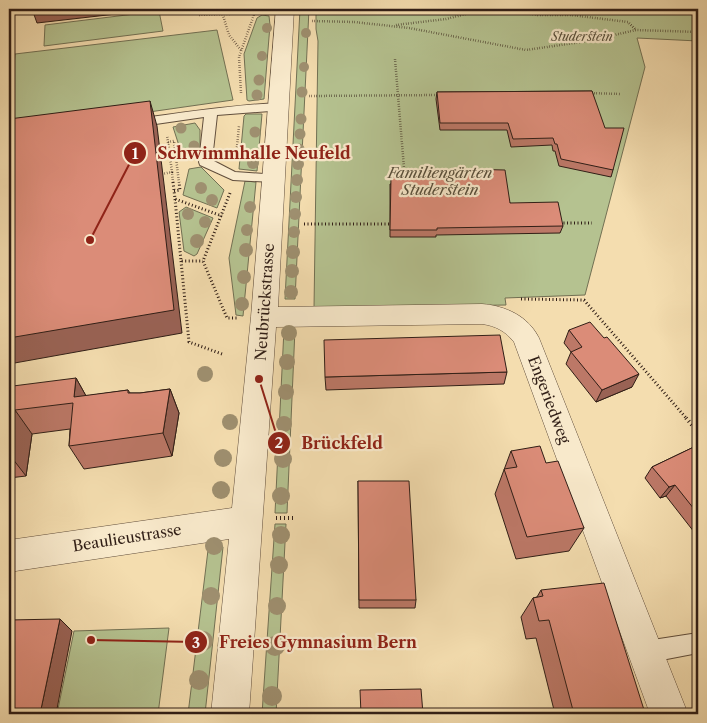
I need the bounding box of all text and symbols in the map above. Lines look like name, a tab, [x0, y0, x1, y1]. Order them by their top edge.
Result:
park label: Studerstein	[550, 29, 613, 44]
callout: Schwimmhalle Neufeld	[123, 138, 361, 169]
text: Schwimmhalle Neufeld	[157, 143, 351, 163]
text: 1	[132, 144, 139, 163]
park label: Familiengärten Studerstein	[387, 163, 492, 199]
street label: Neubrückstrasse	[251, 242, 278, 361]
street label: Engeriedweg	[524, 353, 575, 447]
callout: Brückfeld	[266, 428, 393, 459]
text: 2	[275, 433, 284, 452]
text: Brückfeld	[301, 433, 383, 453]
street label: Beaulieustrasse	[71, 520, 183, 555]
callout: Freies Gymnasium Bern	[184, 627, 427, 658]
text: Freies Gymnasium Bern	[219, 632, 417, 652]
text: 3	[192, 633, 200, 652]

